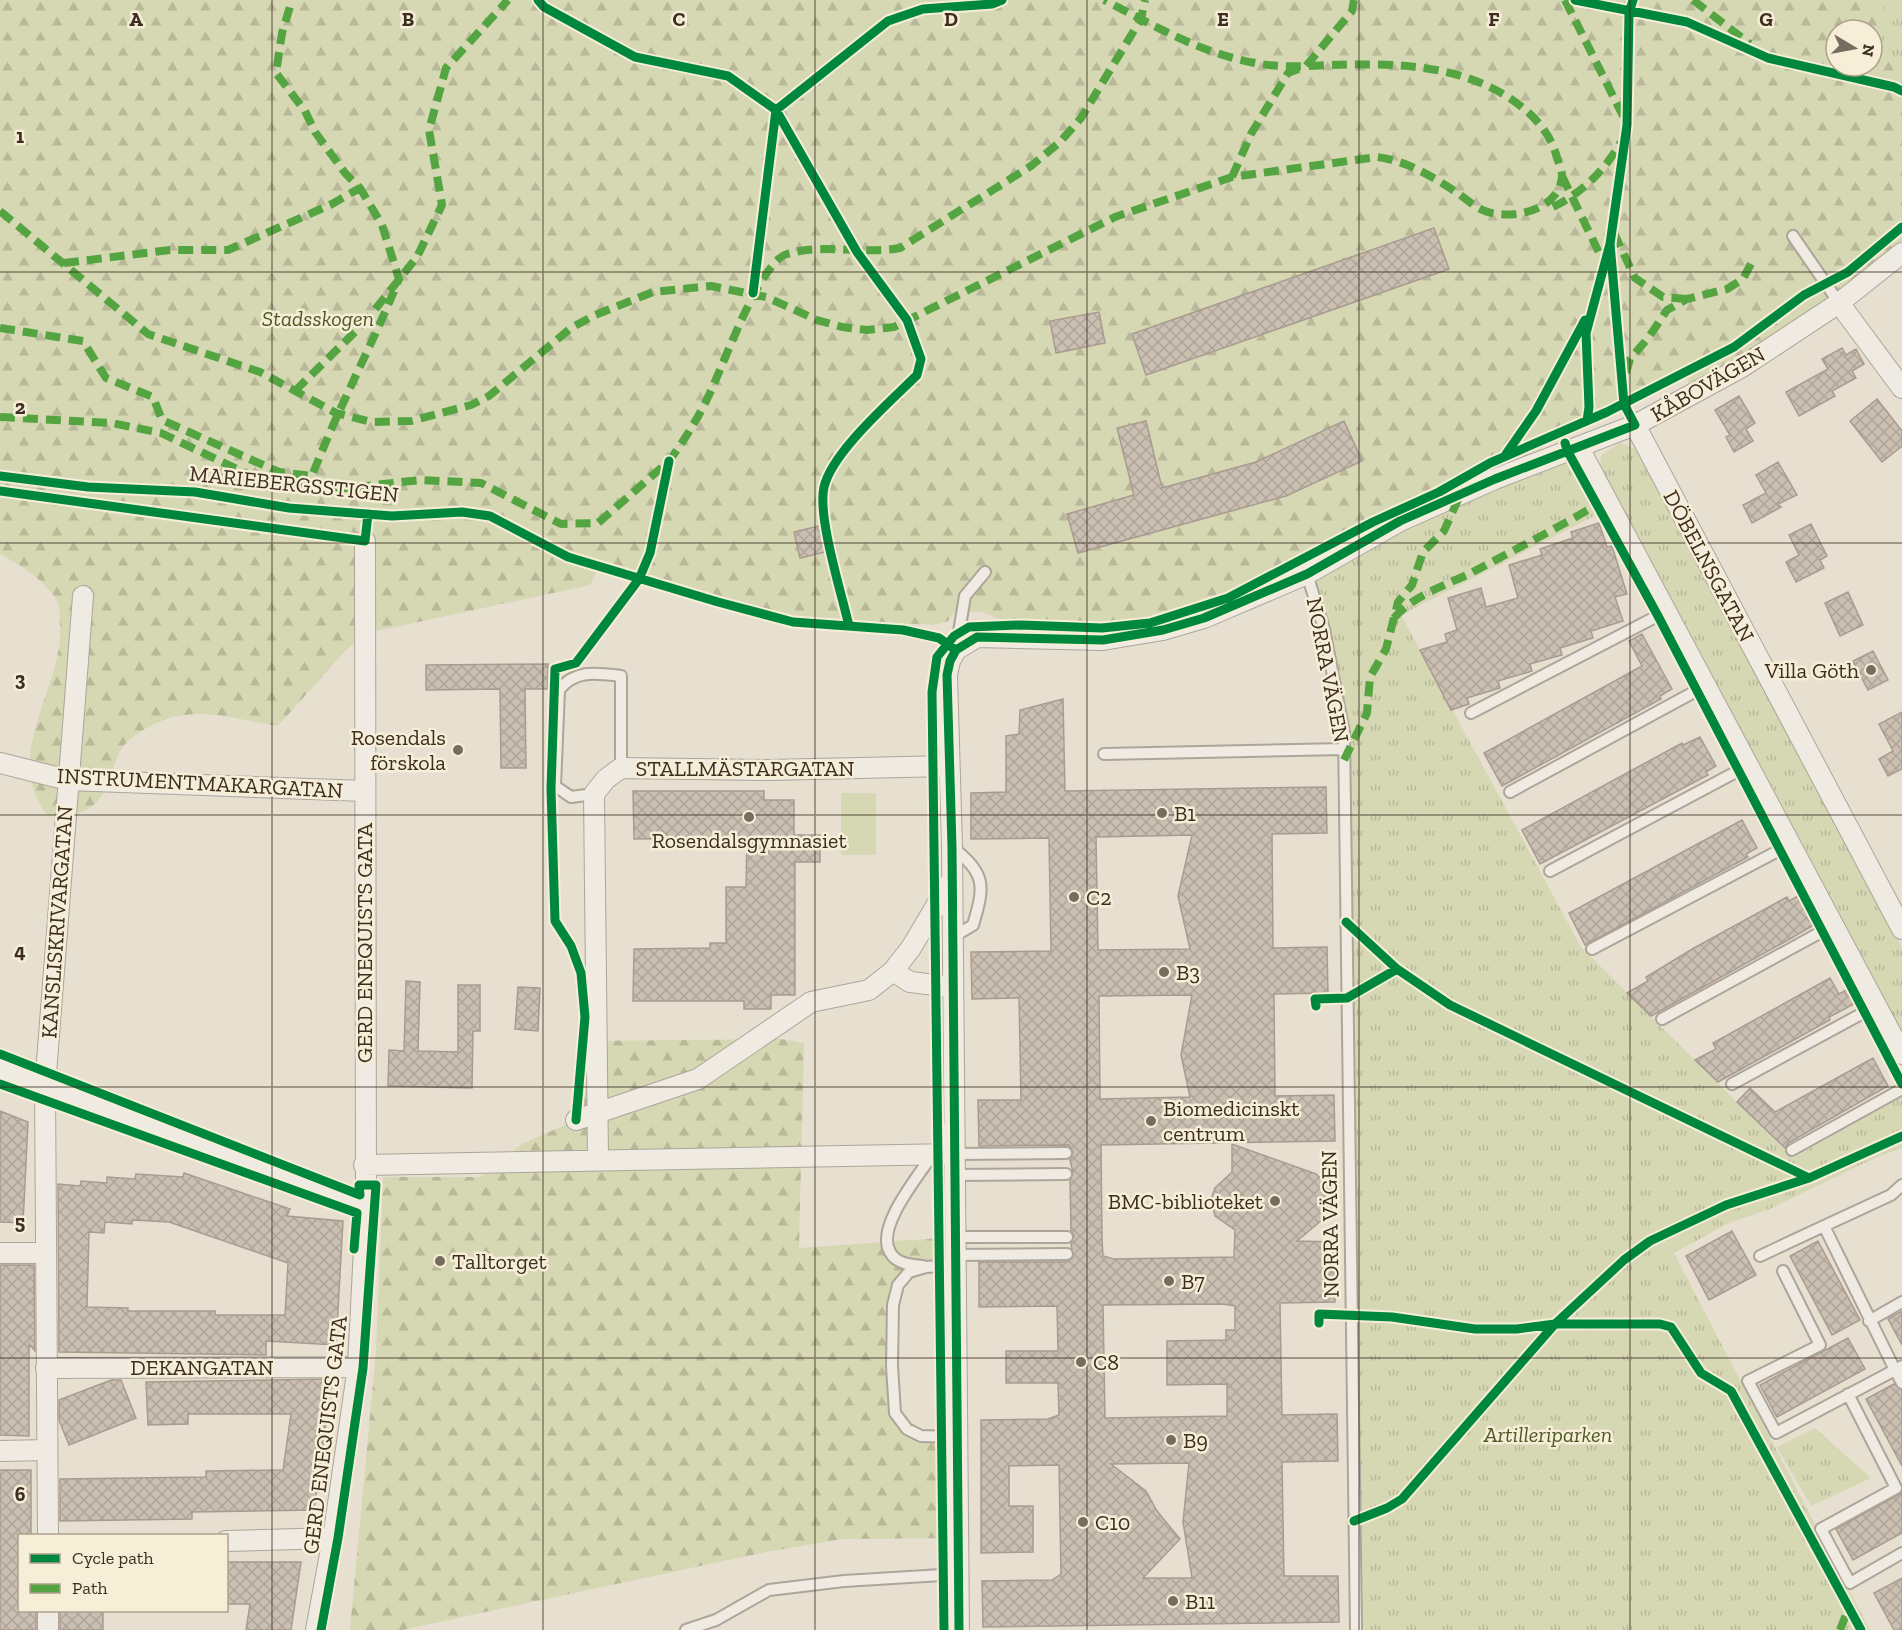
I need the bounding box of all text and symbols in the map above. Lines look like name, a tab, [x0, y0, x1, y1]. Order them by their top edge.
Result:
text: A	[129, 7, 143, 31]
text: B	[402, 7, 414, 31]
text: C	[673, 7, 686, 31]
text: D	[944, 7, 958, 31]
text: E	[1217, 7, 1229, 31]
text: F	[1488, 7, 1500, 31]
text: G	[1759, 7, 1773, 31]
north arrow	[1824, 18, 1884, 78]
text: N	[1858, 43, 1879, 58]
text: 1	[16, 124, 24, 148]
park label: Stadsskogen	[262, 305, 374, 332]
street label: KÅBOVÄGEN	[1646, 340, 1770, 428]
text: 2	[15, 395, 26, 419]
street label: MARIEBERGSSTIGEN	[188, 460, 400, 508]
street label: DÖBELNSGATAN	[1658, 485, 1760, 647]
street label: NORRA VÄGEN	[1301, 595, 1355, 745]
place label: Villa Göth	[1764, 657, 1860, 684]
marker: Villa Göth	[1864, 663, 1878, 677]
text: 3	[15, 667, 26, 691]
place label: Rosendals förskola	[351, 724, 446, 776]
marker: Rosendals förskola	[451, 743, 465, 757]
street label: STALLMÄSTARGATAN	[636, 755, 854, 782]
street label: INSTRUMENTMAKARGATAN	[56, 762, 344, 804]
place label: B1	[1174, 800, 1196, 827]
street label: KANSLISKRIVARGATAN	[35, 805, 79, 1039]
marker: B1	[1155, 806, 1169, 820]
marker: Rosendalsgymnasiet	[742, 810, 756, 824]
street label: GERD ENEQUISTS GATA	[351, 822, 378, 1063]
place label: Rosendalsgymnasiet	[651, 827, 847, 854]
place label: C2	[1086, 884, 1112, 911]
marker: C2	[1067, 890, 1081, 904]
text: 4	[14, 939, 26, 963]
place label: B3	[1176, 959, 1200, 986]
marker: B3	[1157, 965, 1171, 979]
place label: Biomedicinskt centrum	[1163, 1095, 1300, 1147]
marker: Biomedicinskt centrum	[1144, 1114, 1158, 1128]
street label: NORRA VÄGEN	[1315, 1150, 1345, 1298]
place label: BMC-biblioteket	[1108, 1188, 1264, 1215]
marker: BMC-biblioteket	[1268, 1194, 1282, 1208]
text: 5	[15, 1210, 25, 1234]
place label: Talltorget	[452, 1248, 547, 1275]
marker: Talltorget	[433, 1254, 447, 1268]
place label: B7	[1181, 1268, 1205, 1295]
marker: B7	[1162, 1274, 1176, 1288]
street label: GERD ENEQUISTS GATA	[297, 1314, 353, 1556]
place label: C8	[1093, 1349, 1119, 1376]
street label: DEKANGATAN	[130, 1354, 274, 1381]
marker: C8	[1074, 1355, 1088, 1369]
park label: Artilleriparken	[1483, 1421, 1612, 1448]
place label: B9	[1183, 1427, 1208, 1454]
marker: B9	[1164, 1433, 1178, 1447]
text: 6	[15, 1482, 26, 1506]
place label: C10	[1095, 1509, 1130, 1536]
marker: C10	[1076, 1515, 1090, 1529]
legend	[18, 1534, 228, 1612]
text: Cycle path	[72, 1547, 154, 1569]
text: Path	[72, 1577, 108, 1599]
place label: B11	[1185, 1588, 1216, 1615]
marker: B11	[1166, 1594, 1180, 1608]

